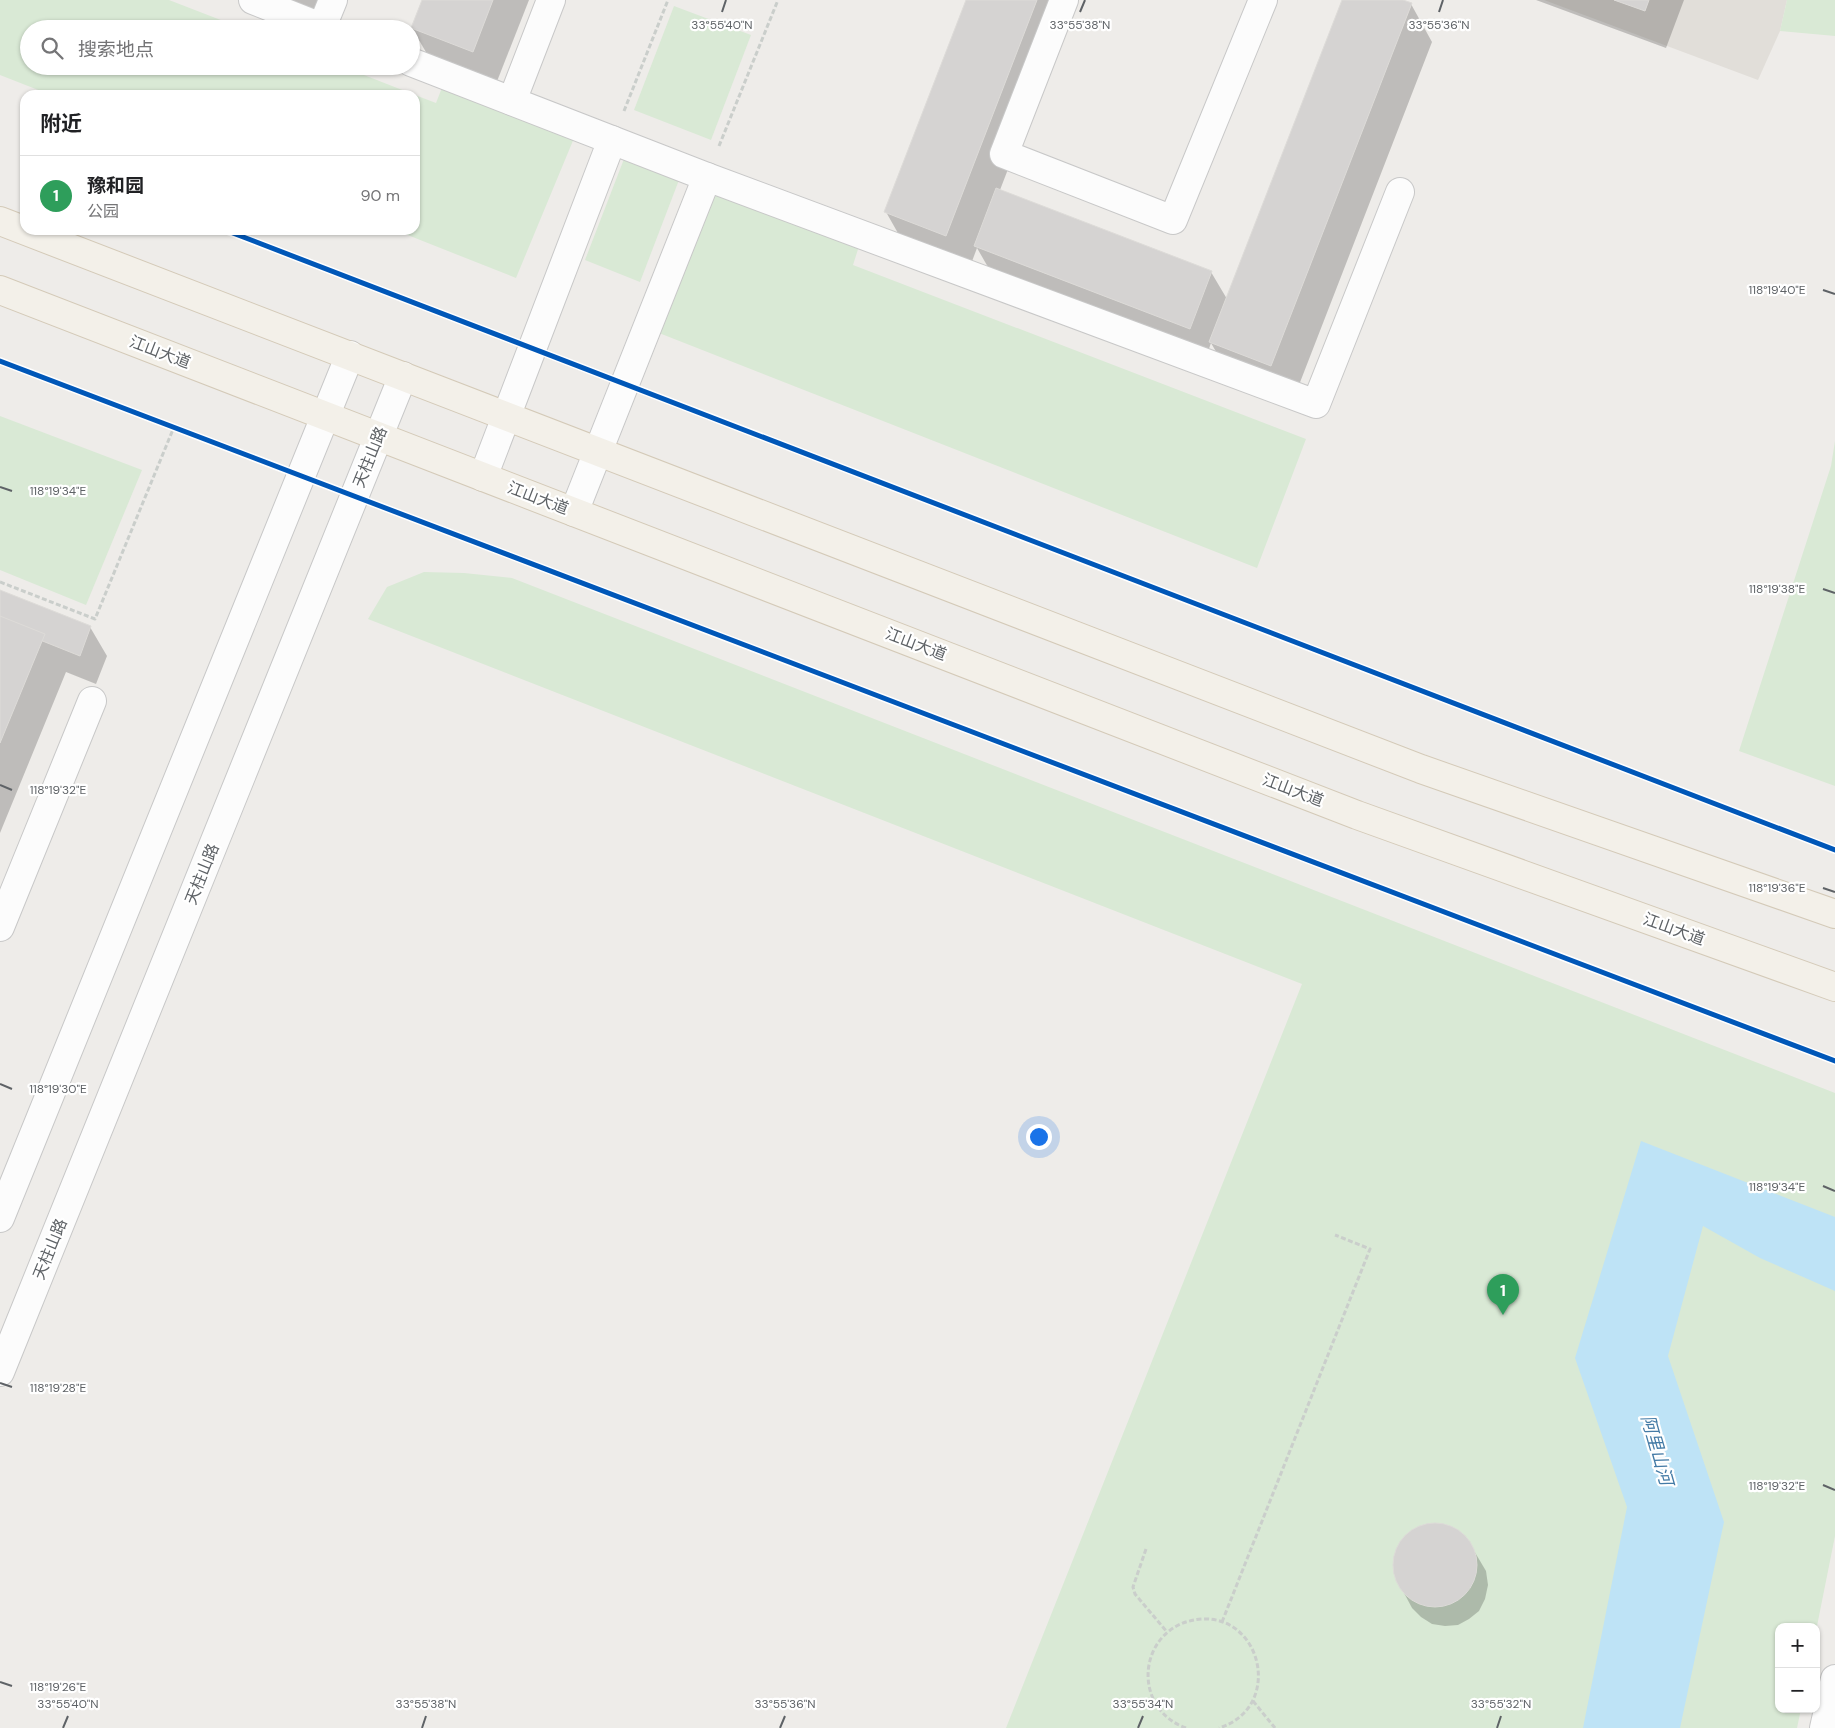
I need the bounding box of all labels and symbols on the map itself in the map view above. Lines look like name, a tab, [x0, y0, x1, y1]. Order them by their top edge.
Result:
text: 33°55'40"N	[691, 17, 753, 33]
text: 33°55'38"N	[1050, 17, 1110, 33]
text: 33°55'36"N	[1408, 17, 1470, 33]
text: 118°19'40"E	[1748, 282, 1806, 298]
street label: 江山大道	[126, 331, 194, 373]
street label: 天柱山路	[348, 423, 392, 491]
street label: 江山大道	[504, 477, 572, 519]
text: 118°19'34"E	[30, 483, 87, 499]
text: 118°19'38"E	[1749, 581, 1806, 597]
street label: 江山大道	[882, 623, 950, 665]
street label: 江山大道	[1259, 769, 1327, 811]
text: 118°19'32"E	[30, 782, 86, 798]
street label: 天柱山路	[180, 840, 224, 908]
text: 118°19'36"E	[1749, 880, 1806, 896]
street label: 江山大道	[1640, 908, 1708, 950]
text: 118°19'30"E	[29, 1081, 87, 1097]
your location	[1026, 1124, 1052, 1150]
text: 118°19'34"E	[1749, 1179, 1806, 1195]
street label: 天柱山路	[28, 1215, 72, 1283]
pin: 1	[1487, 1274, 1519, 1315]
text: 118°19'28"E	[30, 1380, 86, 1396]
water label: 阿里山河	[1636, 1412, 1679, 1491]
text: 118°19'32"E	[1749, 1478, 1805, 1494]
text: 118°19'26"E	[30, 1679, 87, 1695]
text: 33°55'40"N	[37, 1696, 99, 1712]
text: 33°55'38"N	[396, 1696, 456, 1712]
text: 33°55'36"N	[754, 1696, 816, 1712]
text: 33°55'34"N	[1113, 1696, 1173, 1712]
text: 33°55'32"N	[1471, 1696, 1531, 1712]

